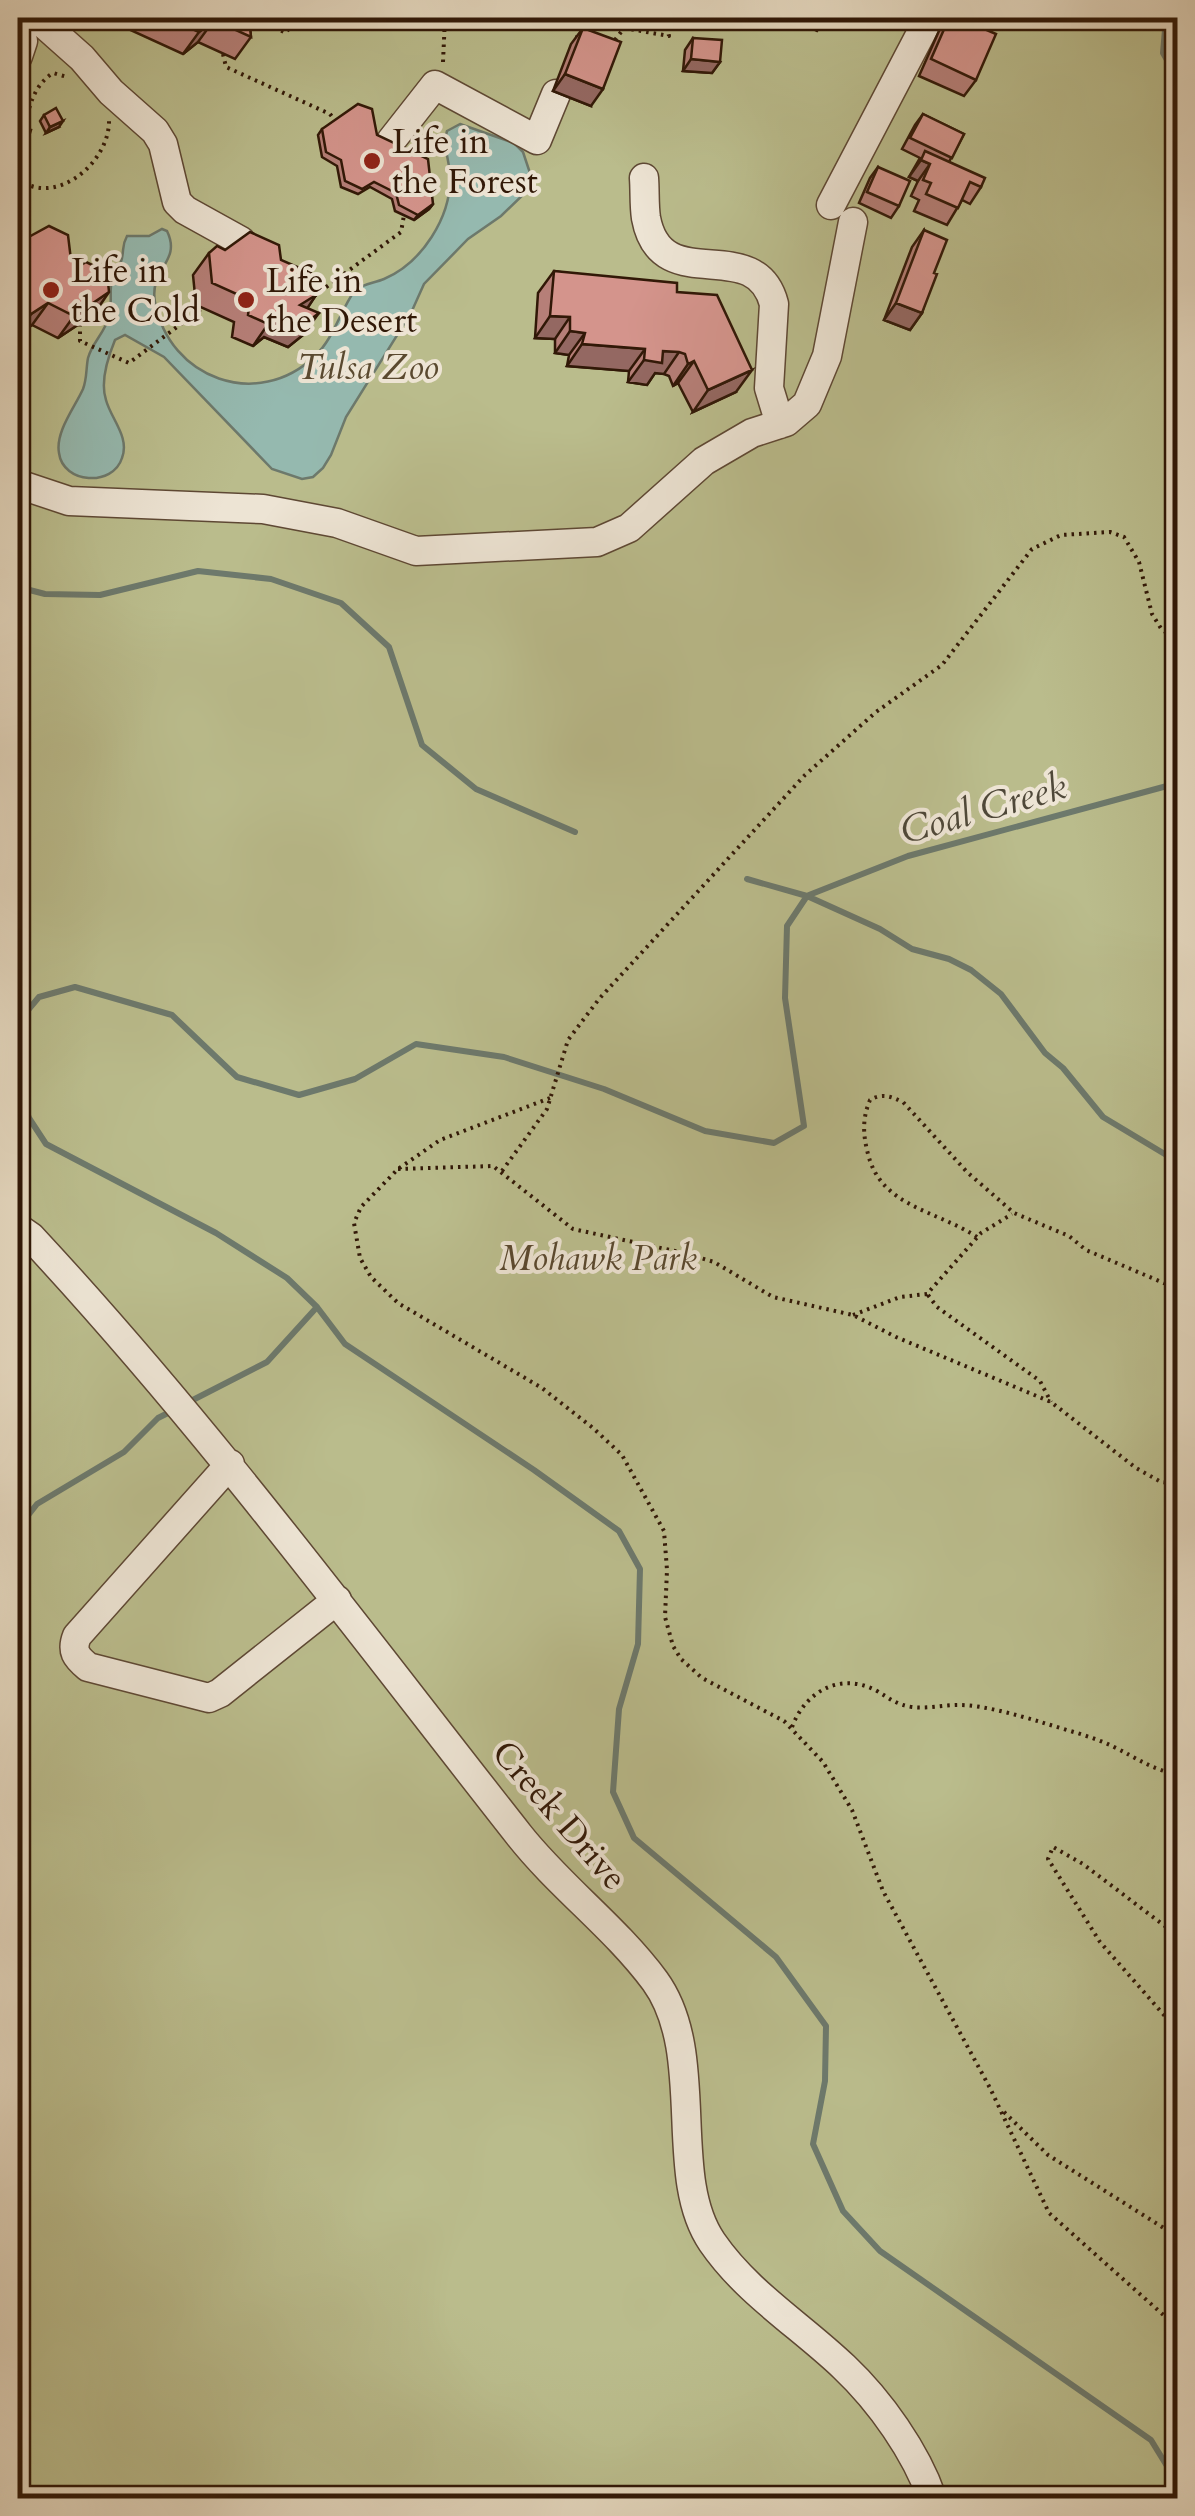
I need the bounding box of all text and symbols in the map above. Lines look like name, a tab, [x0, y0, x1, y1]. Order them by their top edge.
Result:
place label: Life in the Forest	[392, 118, 538, 206]
marker: Life in the Forest	[361, 150, 383, 172]
place label: Life in the Cold	[71, 247, 200, 335]
place label: Life in the Desert	[266, 257, 417, 345]
marker: Life in the Cold	[40, 279, 62, 301]
marker: Life in the Desert	[235, 289, 257, 311]
park label: Tulsa Zoo	[297, 344, 439, 392]
water label: Coal Creek	[894, 760, 1073, 857]
park label: Mohawk Park	[499, 1235, 697, 1283]
street label: Creek Drive	[481, 1730, 638, 1901]

